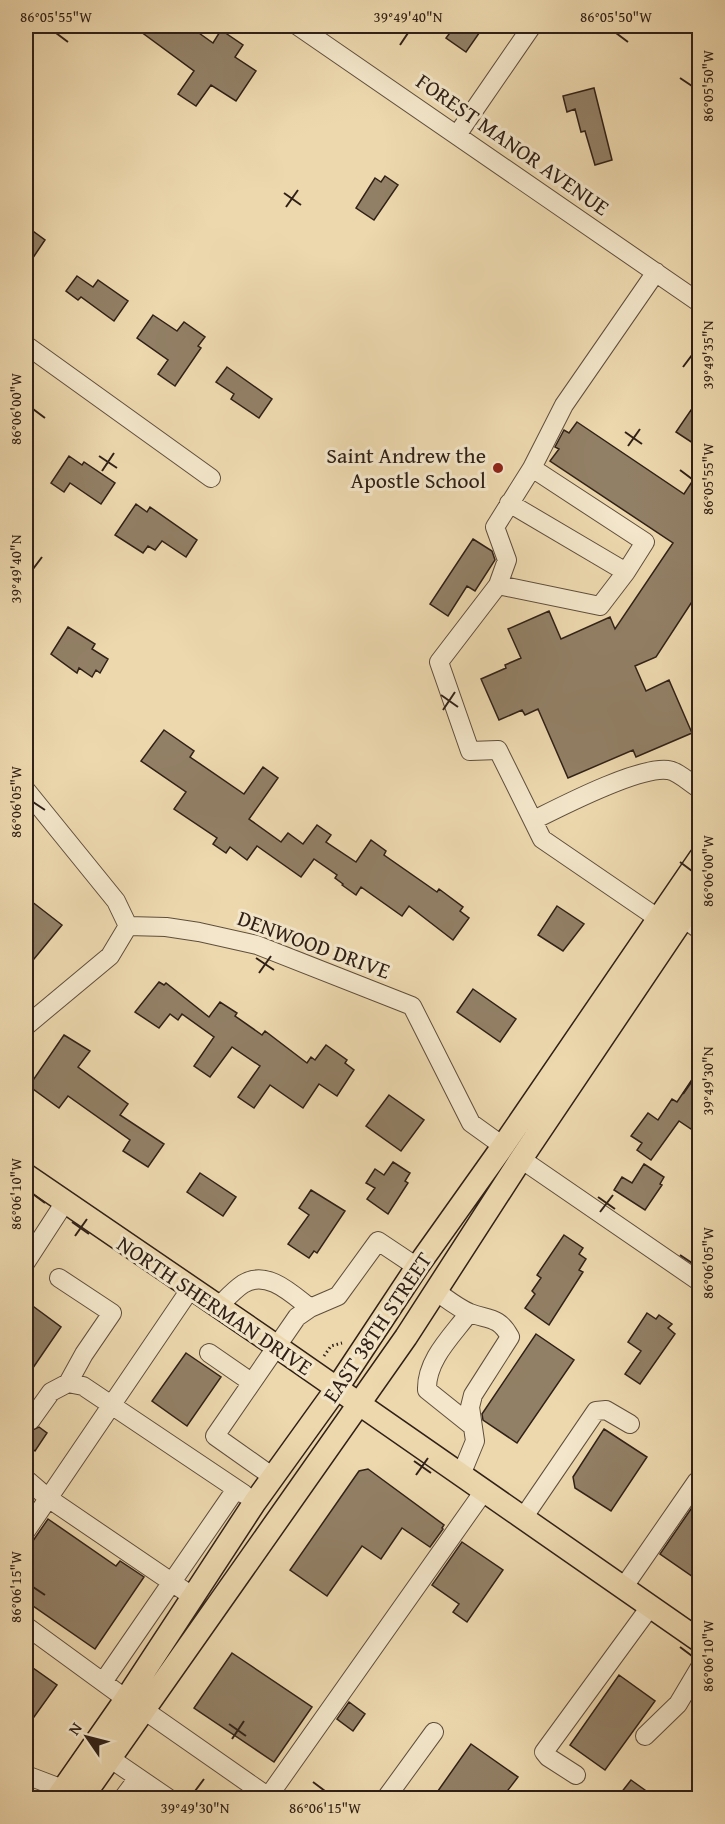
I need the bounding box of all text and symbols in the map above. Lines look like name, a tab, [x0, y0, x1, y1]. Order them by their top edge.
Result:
text: 86°05'55"W	[20, 6, 92, 27]
text: 39°49'40"N	[374, 6, 443, 27]
text: 86°05'50"W	[580, 6, 652, 27]
text: 86°05'50"W	[697, 50, 718, 122]
street label: FOREST MANOR AVENUE	[410, 65, 616, 223]
text: 39°49'35"N	[697, 320, 718, 389]
text: 86°06'00"W	[5, 373, 26, 445]
place label: Saint Andrew the Apostle School	[326, 439, 486, 496]
text: 86°05'55"W	[697, 443, 718, 515]
marker: Saint Andrew the Apostle School	[491, 461, 505, 475]
text: 39°49'40"N	[5, 534, 26, 603]
text: 86°06'05"W	[5, 766, 26, 838]
text: 86°06'00"W	[697, 835, 718, 907]
street label: DENWOOD DRIVE	[233, 902, 395, 986]
text: 39°49'30"N	[697, 1046, 718, 1115]
text: 86°06'10"W	[5, 1158, 26, 1230]
street label: NORTH SHERMAN DRIVE	[111, 1227, 319, 1383]
text: 86°06'05"W	[697, 1227, 718, 1299]
street label: EAST 38TH STREET	[315, 1245, 439, 1409]
text: 86°06'15"W	[5, 1551, 26, 1623]
text: 86°06'10"W	[697, 1620, 718, 1692]
north arrow	[57, 1707, 117, 1767]
text: N	[62, 1717, 88, 1740]
text: 39°49'30"N	[161, 1797, 230, 1818]
text: 86°06'15"W	[289, 1797, 361, 1818]

